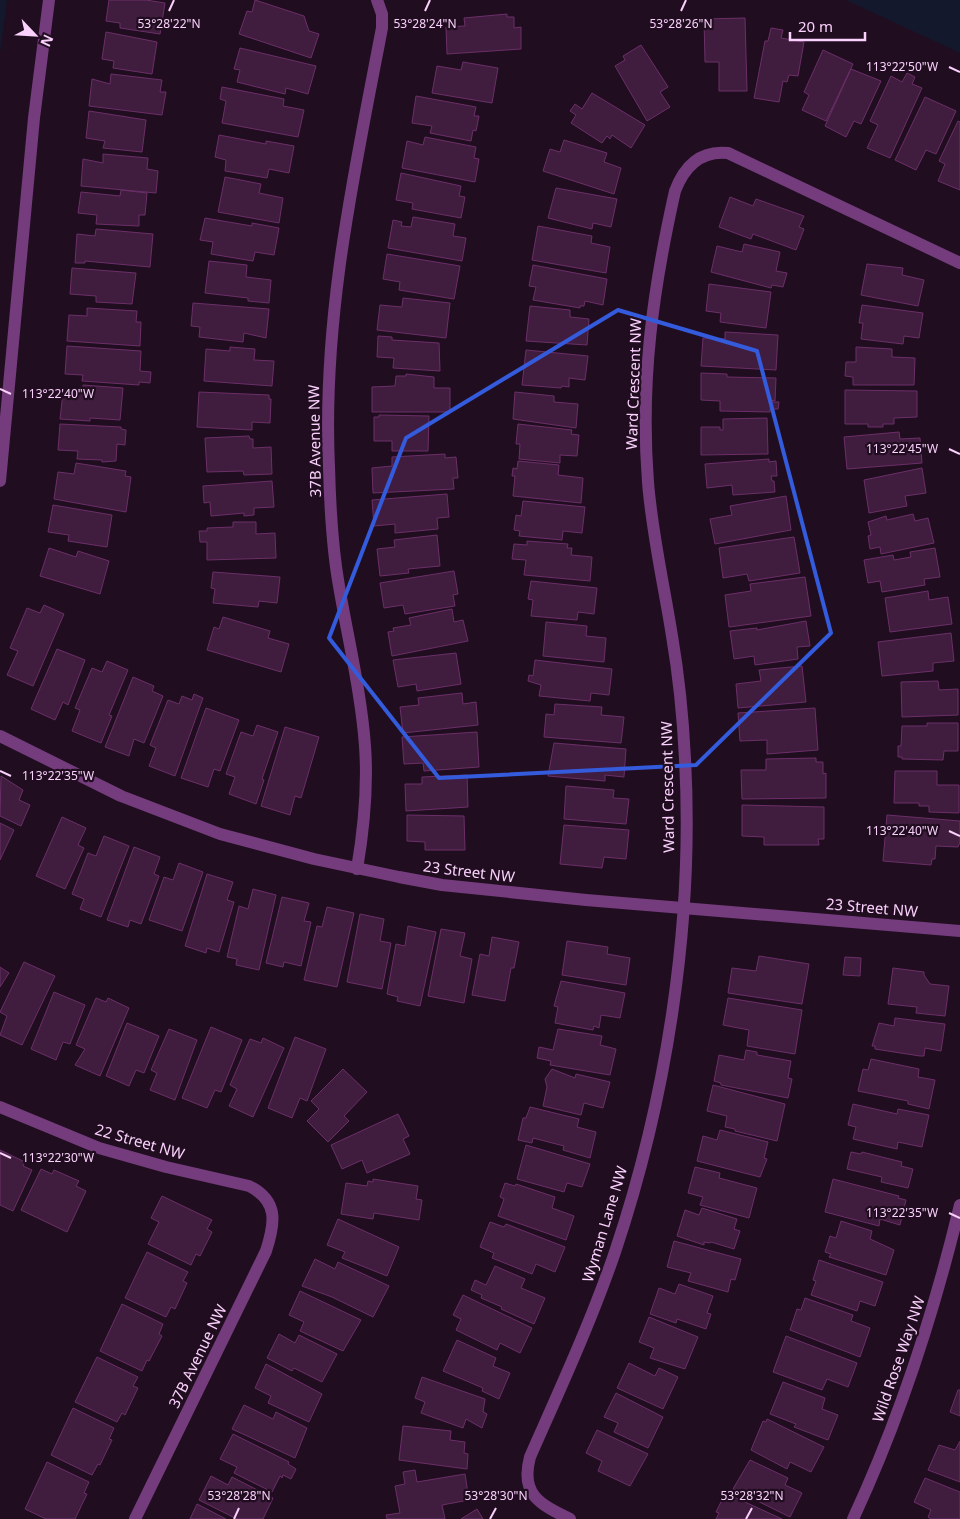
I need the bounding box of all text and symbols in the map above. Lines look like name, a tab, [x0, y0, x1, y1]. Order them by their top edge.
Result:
north arrow	[10, 10, 60, 60]
scale bar	[790, 10, 865, 42]
text: 53°28'22"N	[137, 15, 201, 32]
text: 53°28'24"N	[393, 15, 457, 32]
text: 53°28'26"N	[649, 15, 713, 32]
text: 20 m	[798, 16, 833, 36]
text: N	[36, 32, 58, 50]
text: 113°22'50"W	[866, 58, 938, 75]
street label: Ward Crescent NW	[621, 318, 645, 450]
street label: 37B Avenue NW	[303, 384, 325, 498]
text: 113°22'40"W	[22, 385, 94, 402]
text: 113°22'45"W	[866, 440, 938, 457]
street label: Ward Crescent NW	[656, 721, 678, 853]
text: 113°22'35"W	[22, 767, 94, 784]
text: 113°22'40"W	[866, 822, 938, 839]
street label: 23 Street NW	[422, 855, 516, 887]
street label: 23 Street NW	[825, 893, 919, 921]
street label: 22 Street NW	[93, 1119, 187, 1163]
text: 113°22'30"W	[22, 1149, 94, 1166]
street label: Wyman Lane NW	[577, 1163, 631, 1285]
text: 113°22'35"W	[866, 1204, 938, 1221]
street label: Wild Rose Way NW	[867, 1293, 929, 1425]
street label: 37B Avenue NW	[163, 1301, 231, 1411]
text: 53°28'28"N	[207, 1487, 271, 1504]
text: 53°28'30"N	[464, 1487, 528, 1504]
text: 53°28'32"N	[720, 1487, 784, 1504]

